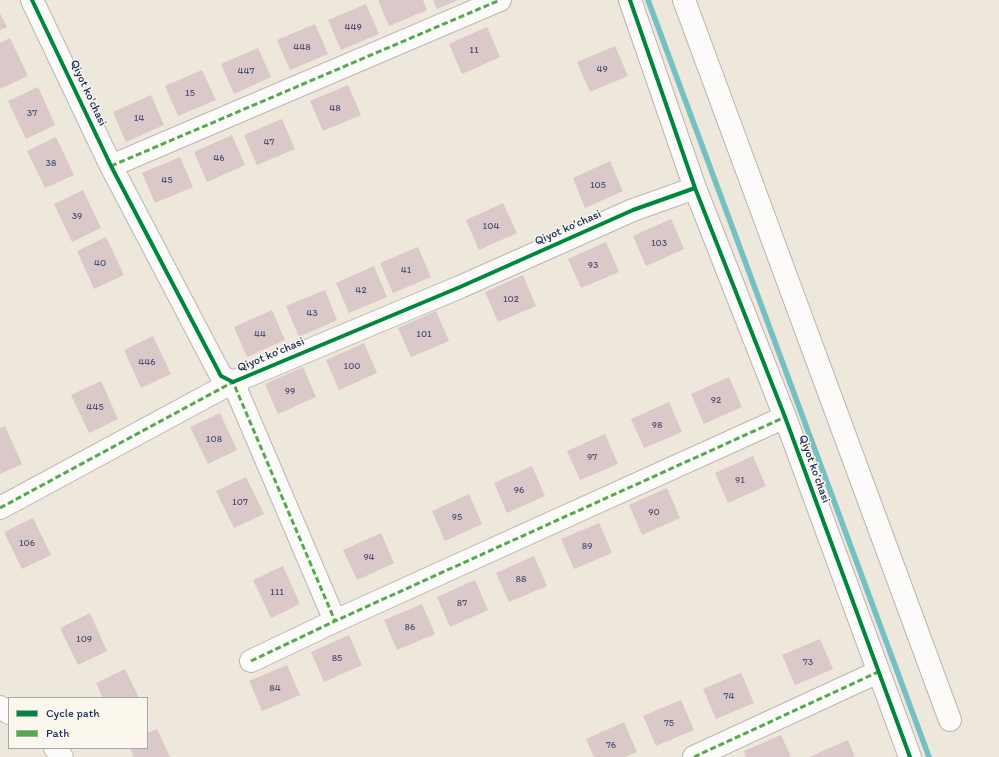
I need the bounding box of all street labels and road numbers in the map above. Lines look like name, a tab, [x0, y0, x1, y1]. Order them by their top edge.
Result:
street label: Qiyot ko'chasi	[66, 58, 110, 128]
street label: Qiyot ko'chasi	[533, 207, 603, 249]
street label: Qiyot ko'chasi	[235, 334, 307, 376]
street label: Qiyot ko'chasi	[795, 433, 833, 505]

